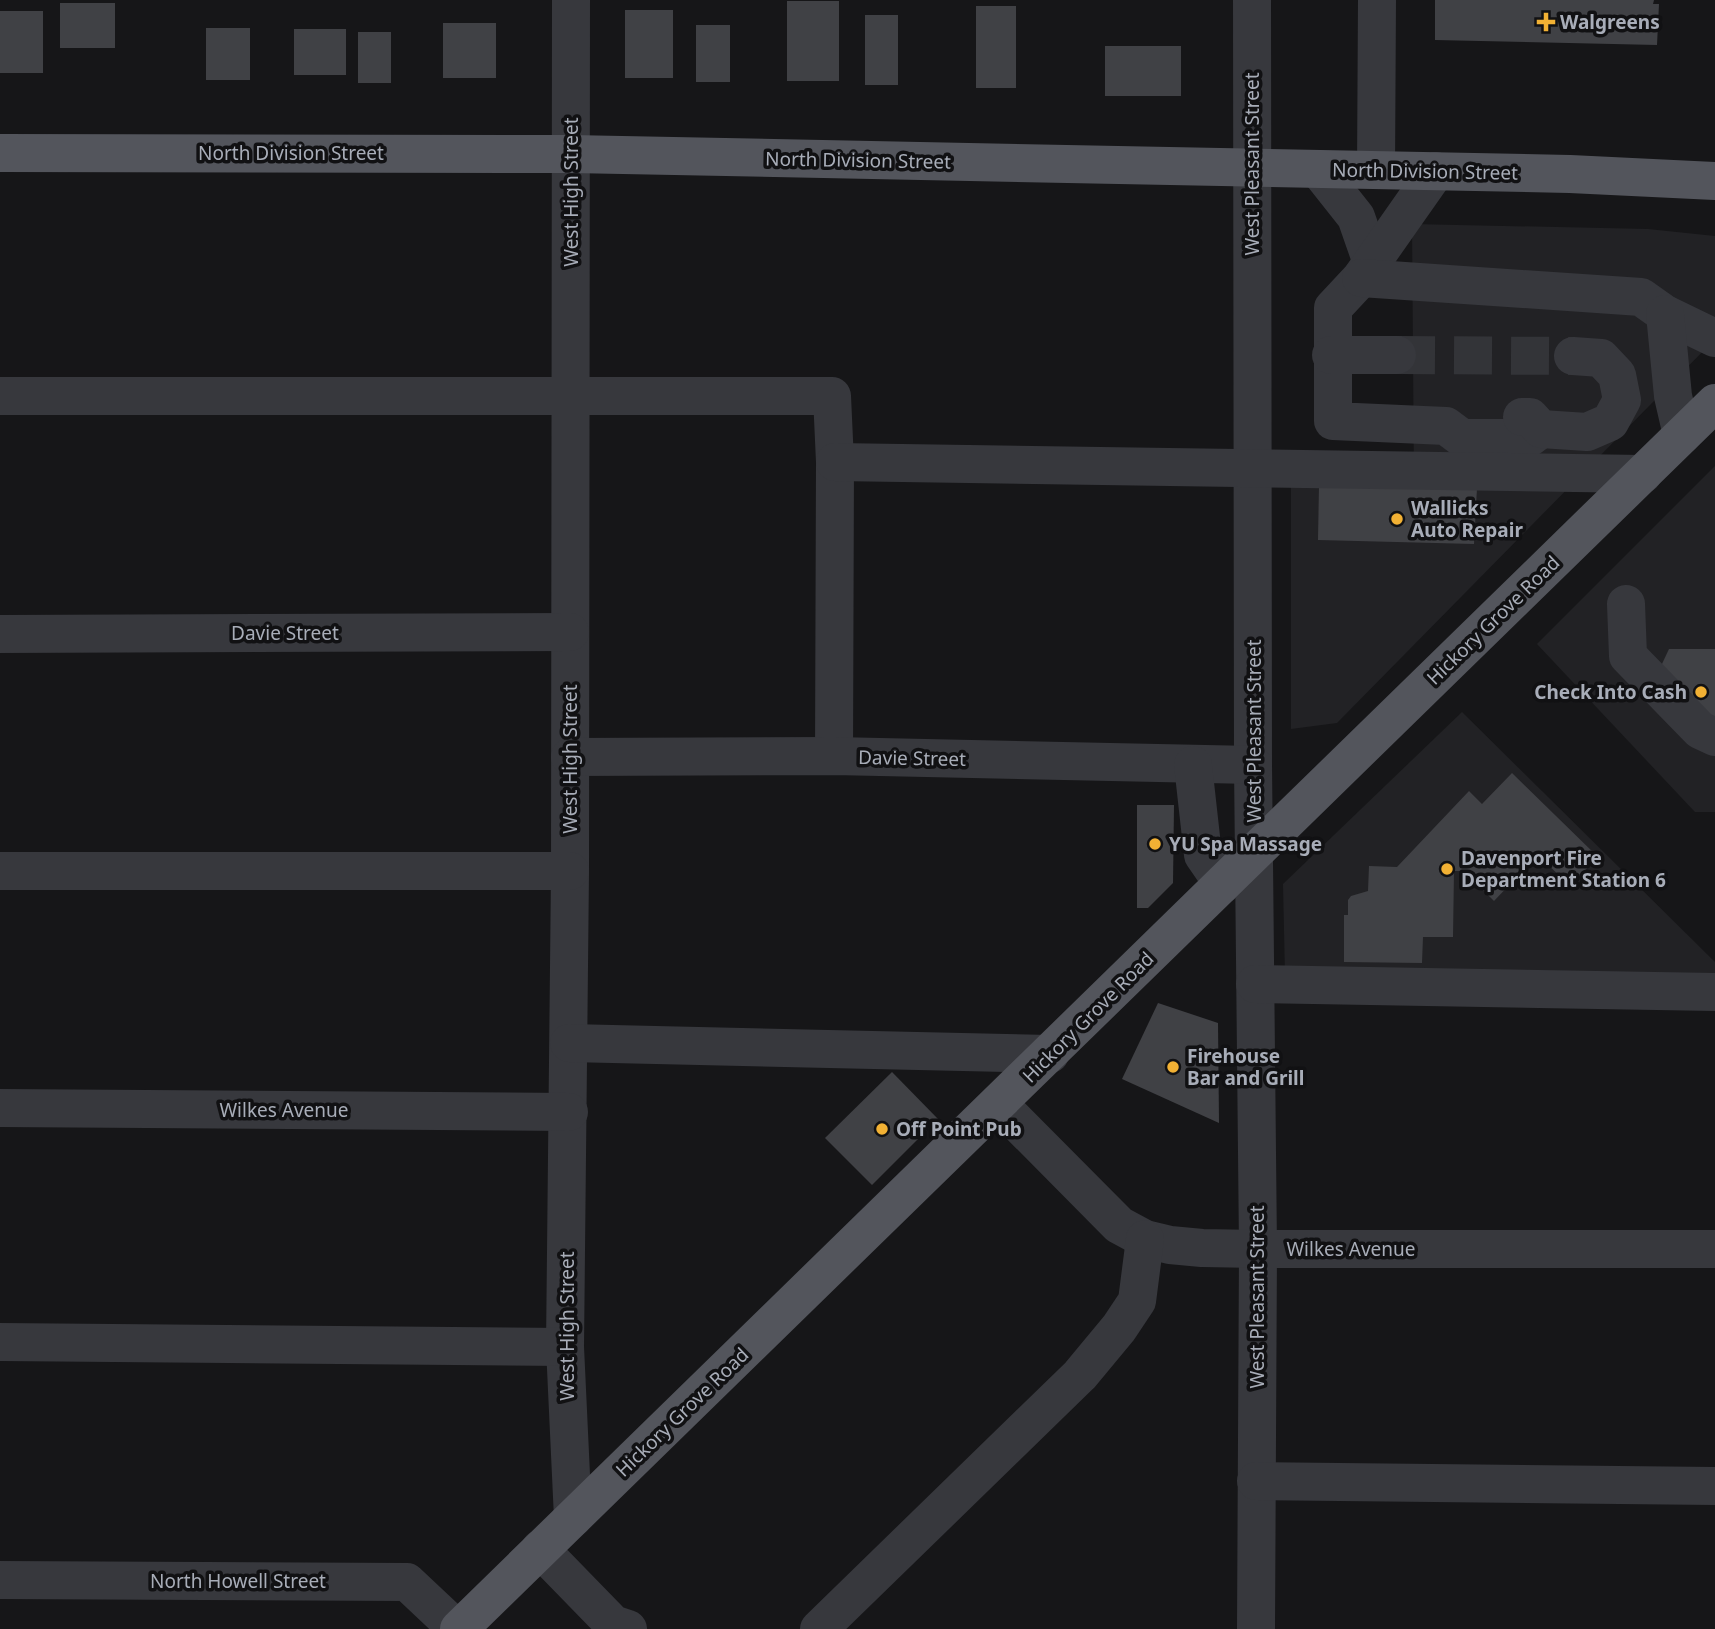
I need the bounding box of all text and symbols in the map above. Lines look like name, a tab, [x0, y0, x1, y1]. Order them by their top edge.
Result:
place label: Walgreens	[1560, 9, 1660, 35]
marker: Walgreens	[1538, 14, 1554, 30]
street label: West Pleasant Street	[1239, 72, 1265, 256]
street label: West High Street	[558, 117, 584, 267]
street label: North Division Street	[198, 140, 384, 166]
street label: North Division Street	[765, 145, 951, 175]
street label: North Division Street	[1332, 156, 1518, 186]
place label: Wallicks Auto Repair	[1411, 495, 1523, 543]
marker: Wallicks Auto Repair	[1389, 511, 1405, 527]
street label: Hickory Grove Road	[1421, 550, 1565, 690]
street label: Davie Street	[231, 620, 339, 646]
street label: West Pleasant Street	[1241, 639, 1267, 823]
place label: Check Into Cash	[1534, 679, 1687, 705]
street label: West High Street	[557, 684, 583, 834]
marker: Check Into Cash	[1693, 684, 1709, 700]
street label: Davie Street	[858, 744, 966, 772]
place label: YU Spa Massage	[1169, 831, 1322, 857]
marker: YU Spa Massage	[1147, 836, 1163, 852]
place label: Davenport Fire Department Station 6	[1461, 845, 1666, 893]
marker: Davenport Fire Department Station 6	[1439, 861, 1455, 877]
street label: Hickory Grove Road	[1017, 946, 1159, 1088]
place label: Firehouse Bar and Grill	[1187, 1043, 1304, 1091]
marker: Firehouse Bar and Grill	[1165, 1059, 1181, 1075]
street label: Wilkes Avenue	[219, 1097, 349, 1123]
place label: Off Point Pub	[896, 1116, 1022, 1142]
marker: Off Point Pub	[874, 1121, 890, 1137]
street label: West Pleasant Street	[1244, 1205, 1270, 1389]
street label: Wilkes Avenue	[1286, 1236, 1416, 1262]
street label: West High Street	[554, 1251, 580, 1401]
street label: Hickory Grove Road	[610, 1342, 754, 1482]
street label: North Howell Street	[150, 1568, 326, 1594]

